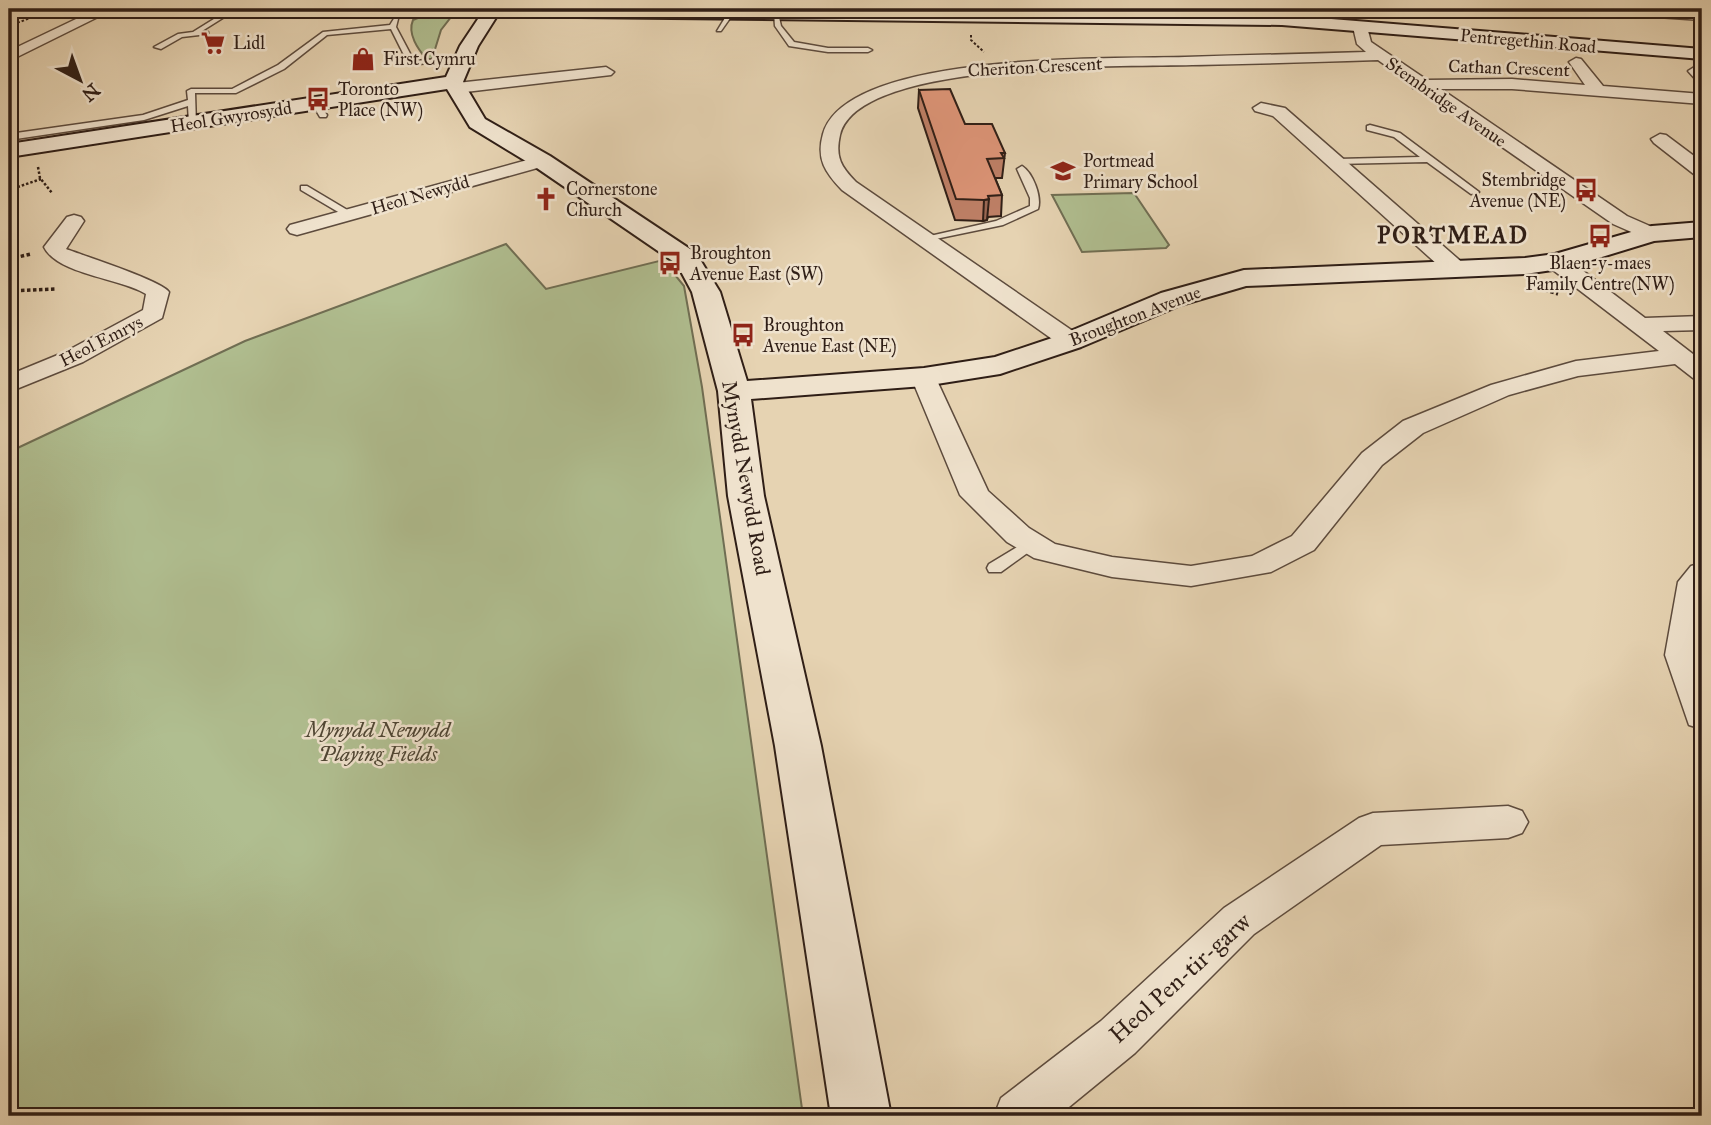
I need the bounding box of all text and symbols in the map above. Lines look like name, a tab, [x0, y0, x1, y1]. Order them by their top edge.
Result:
street label: Pentregethin Road	[1459, 24, 1597, 59]
supermarket icon: Lidl	[199, 29, 227, 57]
place label: Lidl	[233, 32, 265, 54]
shop icon: First Cymru	[349, 45, 377, 73]
north arrow	[46, 46, 116, 116]
place label: First Cymru	[383, 48, 476, 70]
street label: Cheriton Crescent	[967, 52, 1103, 82]
street label: Stembridge Avenue	[1381, 52, 1511, 153]
street label: Cathan Crescent	[1448, 55, 1571, 81]
text: N	[77, 78, 104, 106]
place label: Toronto Place (NW)	[338, 78, 423, 122]
bus stop icon: Toronto Place (NW)	[304, 85, 332, 113]
street label: Heol Gwyrosydd	[169, 97, 293, 137]
place label: Portmead Primary School	[1083, 150, 1198, 193]
school or university icon: Portmead Primary School	[1049, 157, 1077, 185]
place label: Stembridge Avenue (NE)	[1469, 169, 1566, 213]
street label: Heol Newydd	[368, 170, 472, 220]
bus stop icon: Stembridge Avenue (NE)	[1572, 176, 1600, 204]
place label: Cornerstone Church	[566, 178, 658, 221]
church icon: Cornerstone Church	[532, 185, 560, 213]
district label: PORTMEAD	[1377, 221, 1529, 249]
bus stop icon: Blaen-y-maes Family Centre(NW)	[1586, 222, 1614, 250]
place label: Broughton Avenue East (SW)	[689, 242, 824, 286]
bus stop icon: Broughton Avenue East (SW)	[656, 249, 684, 277]
place label: Blaen-y-maes Family Centre(NW)	[1525, 252, 1675, 296]
street label: Broughton Avenue	[1066, 281, 1204, 352]
street label: Heol Emrys	[56, 311, 146, 371]
place label: Broughton Avenue East (NE)	[762, 314, 897, 358]
bus stop icon: Broughton Avenue East (NE)	[729, 321, 757, 349]
street label: Mynydd Newydd Road	[716, 379, 776, 578]
park label: Mynydd Newydd Playing Fields	[303, 717, 453, 767]
street label: Heol Pen-tir-garw	[1103, 906, 1258, 1050]

